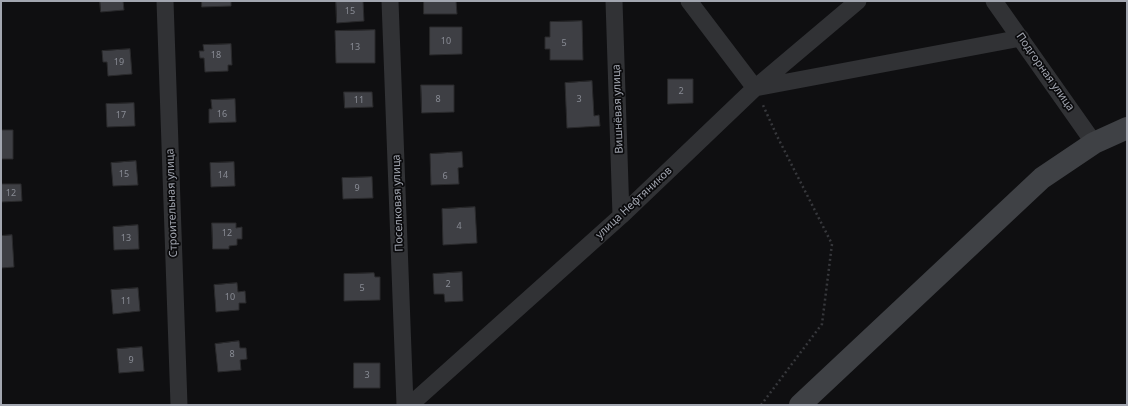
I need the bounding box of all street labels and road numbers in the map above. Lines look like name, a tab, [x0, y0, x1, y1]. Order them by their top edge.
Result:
street label: Подгорная улица	[1013, 30, 1077, 114]
street label: Вишнёвая улица	[610, 64, 626, 154]
street label: Строительная улица	[164, 148, 180, 258]
street label: Поселковая улица	[390, 154, 406, 252]
street label: улица Нефтяников	[593, 164, 675, 242]

